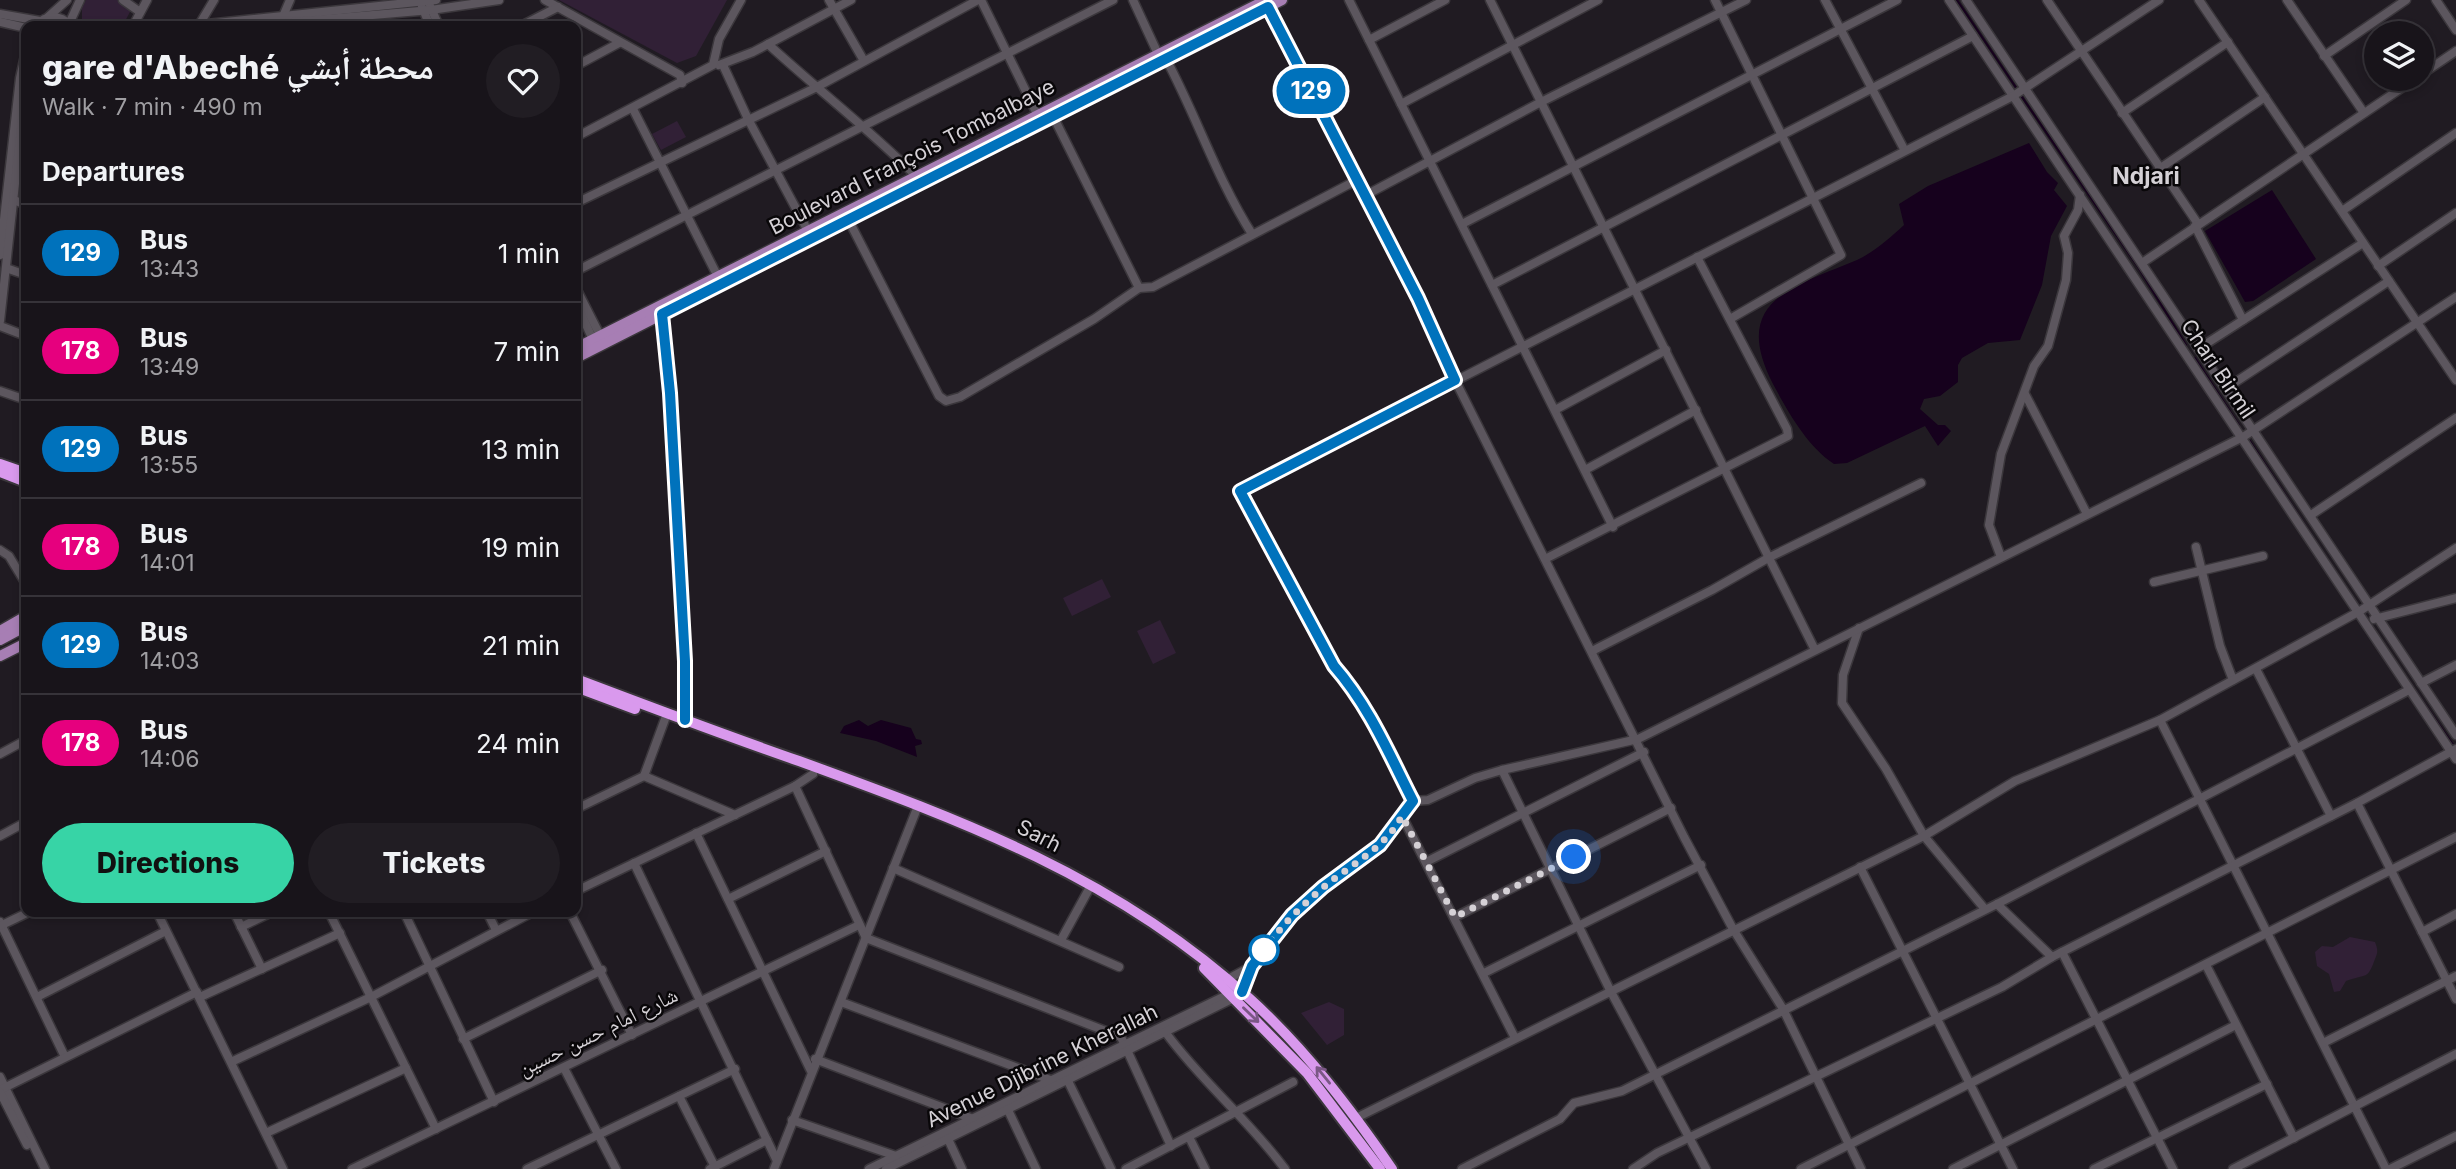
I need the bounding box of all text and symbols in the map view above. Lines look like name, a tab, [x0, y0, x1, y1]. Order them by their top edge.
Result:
map controls	[2364, 21, 2434, 91]
button: layers	[2364, 21, 2434, 91]
button: heart	[486, 44, 560, 118]
text: gare d'Abeché محطة أبشي	[42, 47, 434, 87]
line badge: 129	[1271, 68, 1351, 114]
street label: Boulevard François Tombalbaye	[765, 73, 1059, 240]
text: 129	[1290, 76, 1332, 105]
text: Walk · 7 min · 490 m	[42, 93, 263, 121]
text: Departures	[42, 156, 185, 187]
district label: Ndjari	[2112, 162, 2180, 190]
text: Bus	[140, 224, 188, 255]
text: 129	[60, 238, 101, 267]
text: 1 min	[498, 238, 560, 269]
text: 13:43	[140, 255, 199, 283]
street label: Chari Birmil	[2176, 314, 2261, 423]
text: Bus	[140, 322, 188, 353]
text: 178	[61, 336, 100, 365]
text: 7 min	[494, 336, 560, 367]
text: 13:49	[140, 353, 199, 381]
text: Bus	[140, 420, 188, 451]
text: 129	[60, 434, 101, 463]
text: 13 min	[482, 434, 560, 465]
text: 13:55	[140, 451, 198, 479]
text: Bus	[140, 518, 188, 549]
text: 178	[61, 532, 100, 561]
text: 19 min	[482, 532, 560, 563]
text: 14:01	[140, 549, 195, 577]
text: Bus	[140, 616, 188, 647]
text: 129	[60, 630, 101, 659]
text: 21 min	[482, 630, 560, 661]
text: 14:03	[140, 647, 200, 675]
text: Bus	[140, 714, 188, 745]
text: 178	[61, 728, 100, 757]
text: 24 min	[476, 728, 560, 759]
text: 14:06	[140, 745, 200, 773]
street label: Sarh	[1013, 814, 1065, 857]
button: Directions	[42, 823, 294, 903]
button: Tickets	[308, 823, 560, 903]
your location	[1556, 839, 1591, 874]
unlabelled marker	[1249, 935, 1279, 965]
street label: شارع امام حسن حسين	[514, 982, 683, 1083]
street label: Avenue Djibrine Kherallah	[922, 999, 1162, 1133]
one-way arrow	[1243, 1007, 1260, 1024]
one-way arrow	[1315, 1066, 1330, 1084]

